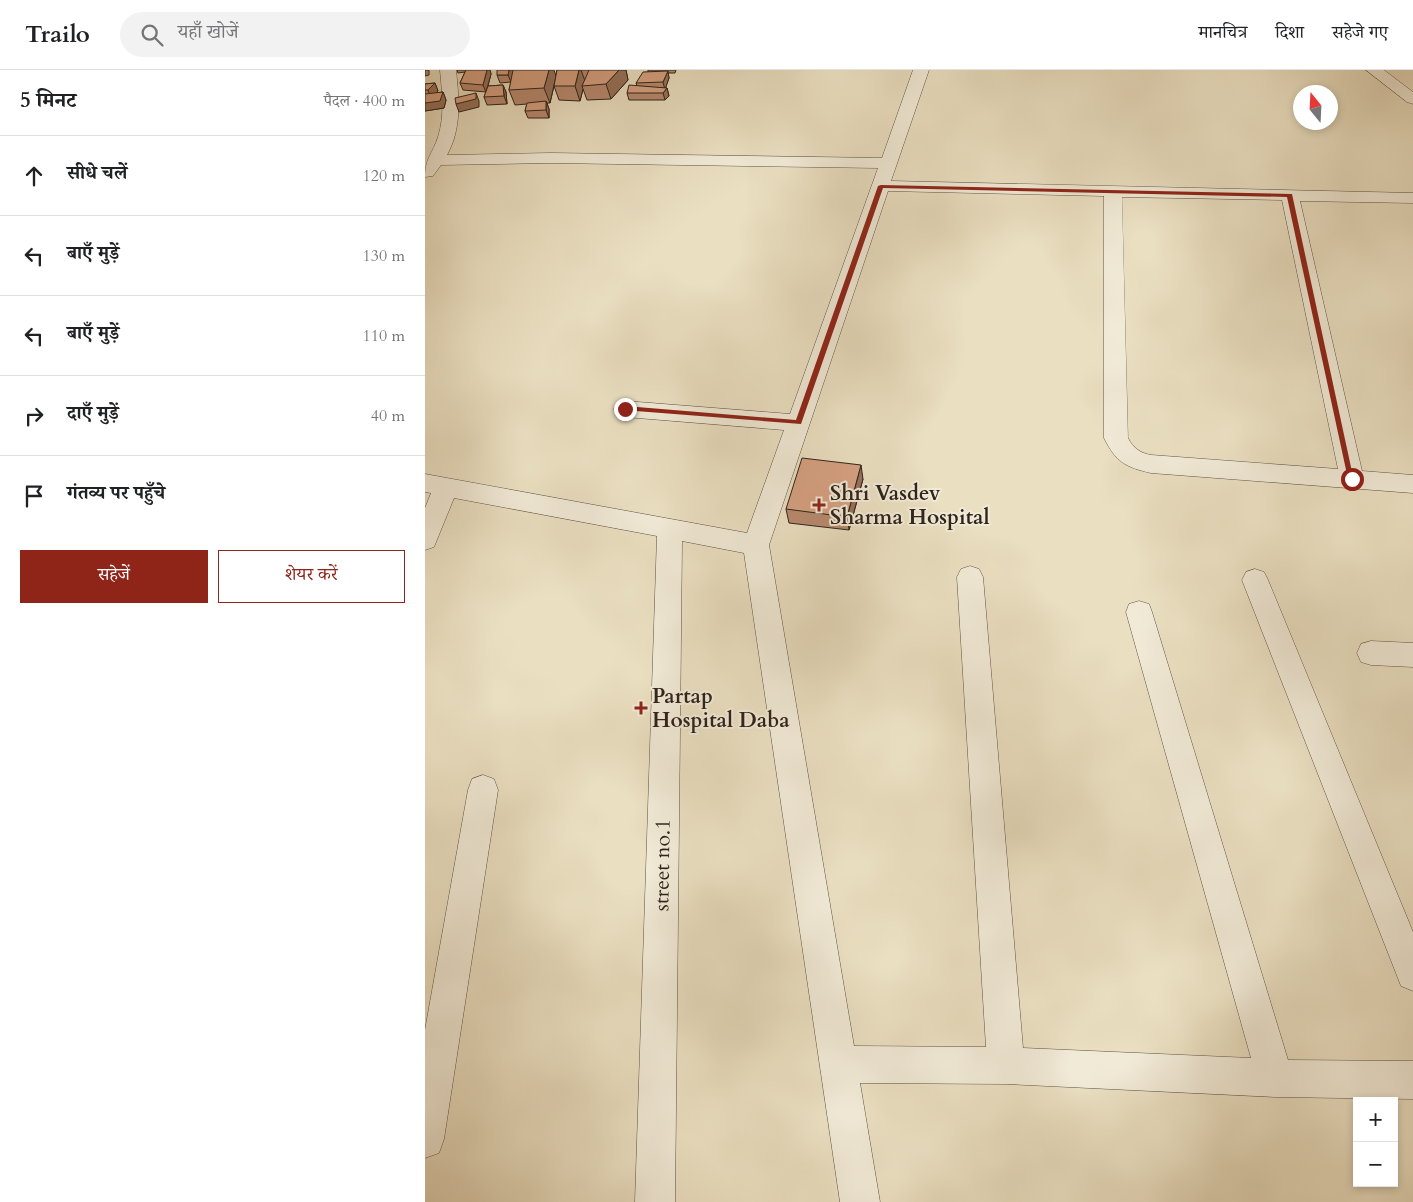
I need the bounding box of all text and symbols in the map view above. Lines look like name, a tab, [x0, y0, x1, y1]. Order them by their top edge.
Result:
search box	[120, 12, 470, 57]
text: Trailo	[25, 18, 90, 51]
text: यहाँ खोजें	[178, 19, 238, 45]
text: मानचित्र	[1199, 20, 1247, 45]
text: दिशा	[1275, 20, 1304, 45]
text: सहेजे गए	[1332, 20, 1388, 45]
icon: search	[138, 21, 166, 49]
north arrow	[1293, 85, 1338, 130]
text: 5 मिनट	[20, 86, 76, 115]
text: पैदल · 400 m	[324, 90, 405, 112]
text: सीधे चलें	[67, 160, 127, 186]
icon: ahead	[20, 162, 48, 190]
text: 120 m	[363, 165, 405, 187]
text: बाएँ मुड़ें	[67, 240, 119, 266]
icon: left	[20, 242, 48, 270]
text: 130 m	[363, 245, 405, 267]
text: बाएँ मुड़ें	[67, 320, 119, 346]
icon: left	[20, 322, 48, 350]
text: 110 m	[363, 325, 405, 347]
route end	[614, 398, 637, 421]
text: दाएँ मुड़ें	[67, 400, 119, 426]
icon: right	[20, 402, 48, 430]
text: 40 m	[371, 405, 405, 427]
route start	[1341, 468, 1364, 491]
place label: Shri Vasdev Sharma Hospital	[830, 479, 990, 532]
text: गंतव्य पर पहुँचे	[67, 480, 165, 506]
icon: arrive	[20, 482, 48, 510]
marker: Shri Vasdev Sharma Hospital	[812, 498, 826, 512]
button: सहेजें	[20, 550, 208, 603]
button: शेयर करें	[218, 550, 405, 603]
place label: Partap Hospital Daba	[652, 682, 790, 735]
marker: Partap Hospital Daba	[634, 701, 648, 715]
street label: street no.1	[647, 819, 678, 911]
map controls	[1353, 1097, 1398, 1187]
button: +	[1353, 1097, 1398, 1142]
button: −	[1353, 1142, 1398, 1187]

